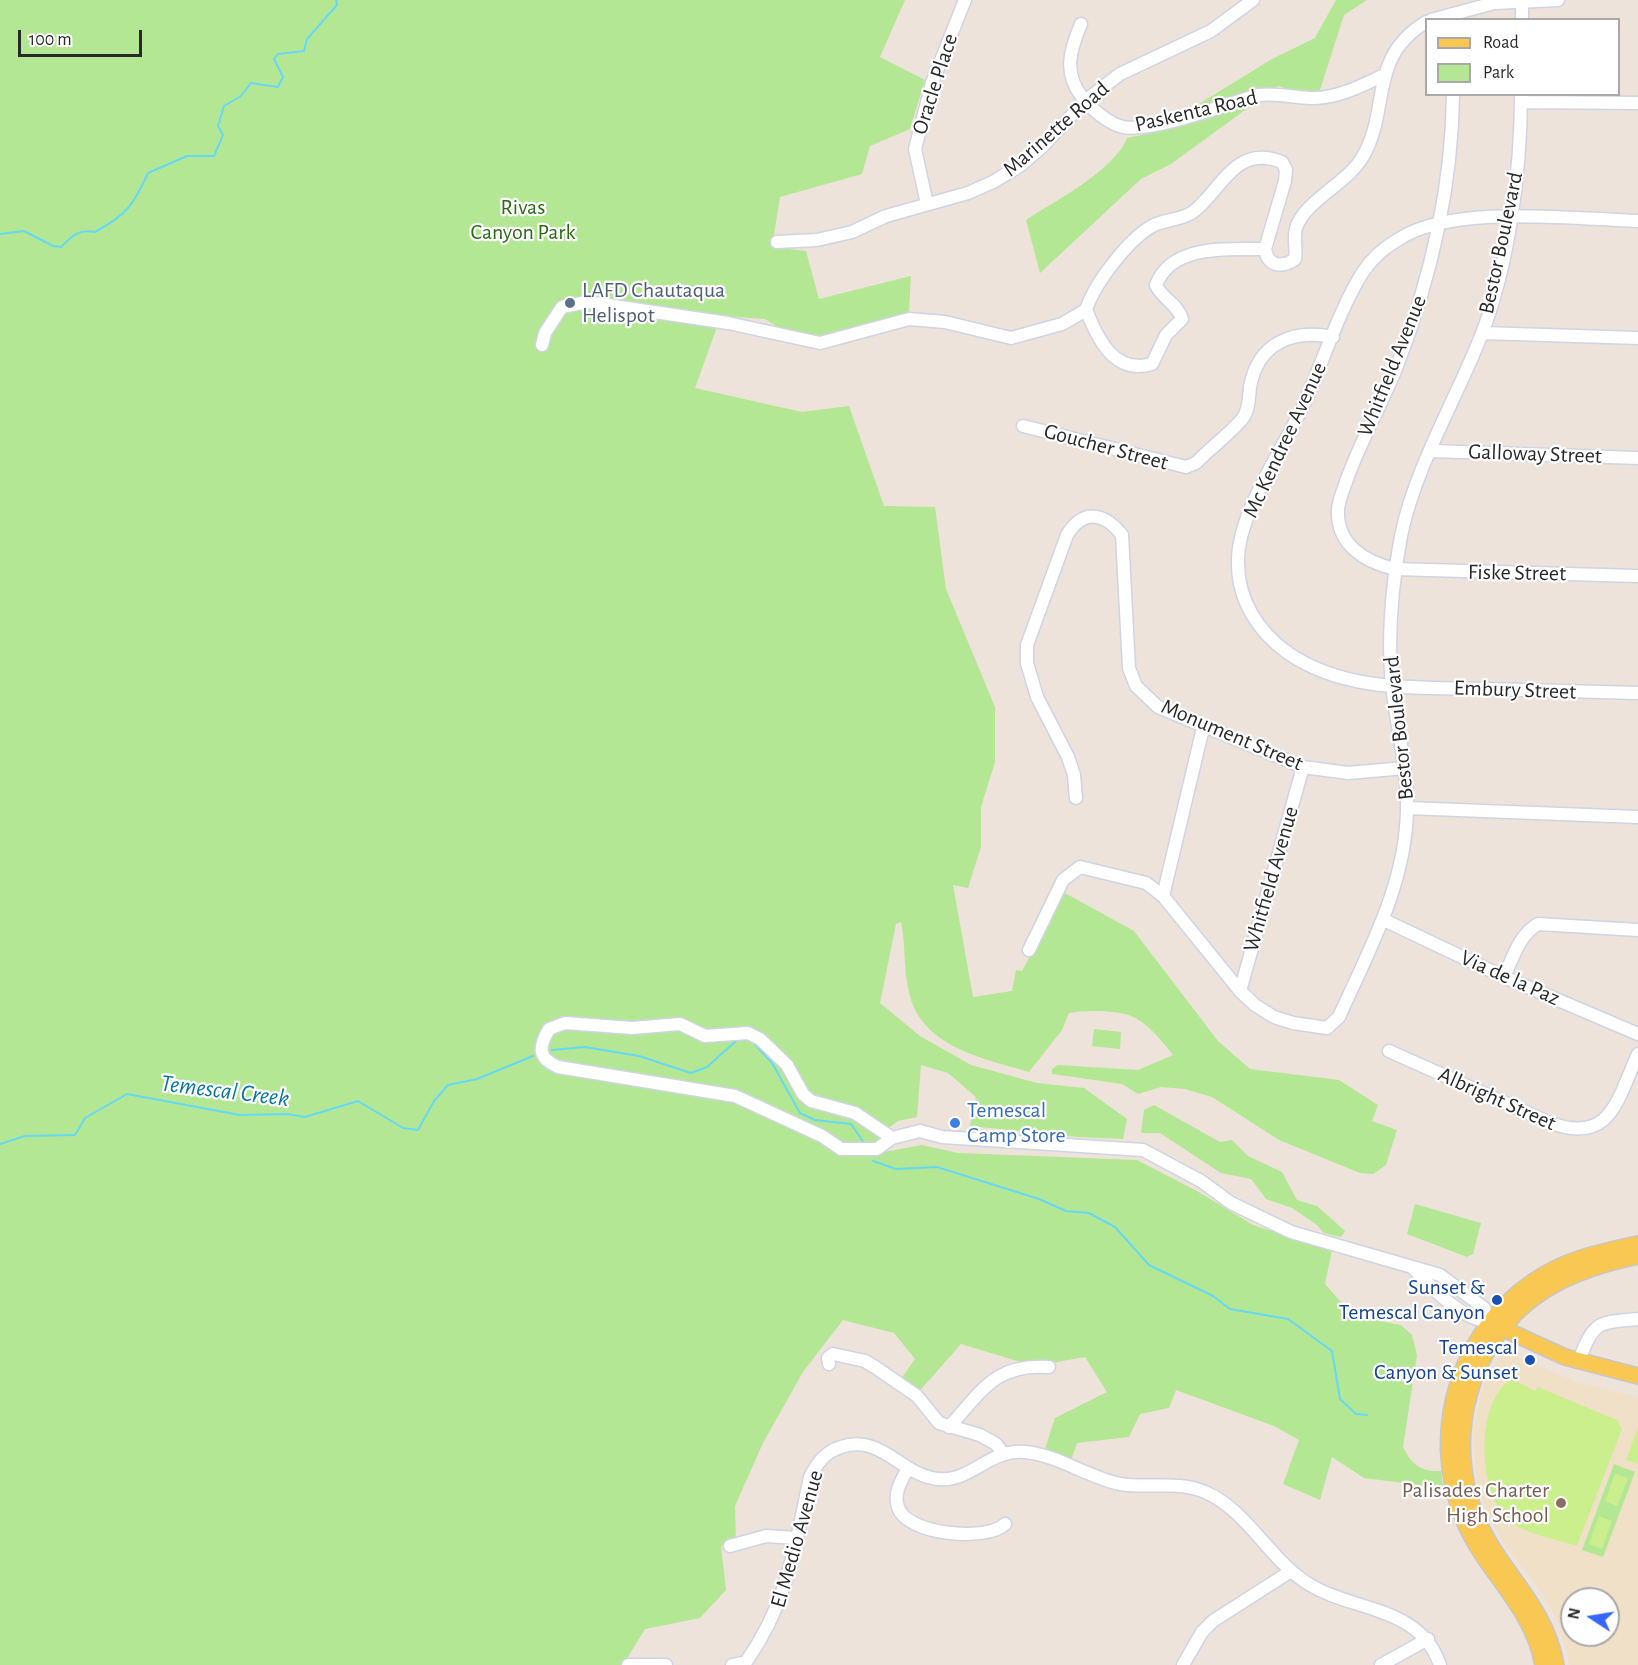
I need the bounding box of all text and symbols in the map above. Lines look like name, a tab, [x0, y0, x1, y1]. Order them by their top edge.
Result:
scale bar	[21, 18, 146, 56]
legend	[1425, 18, 1620, 96]
street label: Oracle Place	[906, 30, 964, 138]
text: 100 m	[29, 31, 72, 49]
text: Road	[1483, 34, 1519, 52]
text: Park	[1483, 64, 1514, 82]
street label: Marinette Road	[997, 76, 1115, 182]
street label: Paskenta Road	[1132, 84, 1260, 138]
street label: Bestor Boulevard	[1473, 170, 1529, 316]
park label: Rivas Canyon Park	[471, 194, 575, 246]
place label: LAFD Chautaqua Helispot	[582, 277, 725, 328]
street label: Whitfield Avenue	[1352, 291, 1432, 441]
marker: LAFD Chautaqua Helispot	[563, 296, 577, 310]
street label: Mc Kendree Avenue	[1237, 358, 1333, 522]
street label: Goucher Street	[1041, 418, 1171, 476]
street label: Galloway Street	[1468, 438, 1602, 470]
street label: Fiske Street	[1468, 559, 1566, 587]
street label: Bestor Boulevard	[1378, 655, 1420, 801]
street label: Embury Street	[1453, 675, 1577, 705]
street label: Monument Street	[1157, 693, 1307, 777]
street label: Whitfield Avenue	[1238, 803, 1304, 955]
street label: Via de la Paz	[1456, 944, 1564, 1012]
street label: Albright Street	[1434, 1061, 1560, 1137]
water label: Temescal Creek	[159, 1069, 291, 1113]
place label: Temescal Camp Store	[967, 1097, 1066, 1148]
marker: Temescal Camp Store	[948, 1116, 962, 1130]
place label: Sunset & Temescal Canyon	[1339, 1274, 1485, 1326]
marker: Sunset & Temescal Canyon	[1490, 1293, 1504, 1307]
place label: Temescal Canyon & Sunset	[1374, 1334, 1518, 1386]
marker: Temescal Canyon & Sunset	[1523, 1353, 1537, 1367]
street label: El Medio Avenue	[765, 1467, 829, 1611]
place label: Palisades Charter High School	[1402, 1477, 1549, 1528]
marker: Palisades Charter High School	[1554, 1496, 1568, 1510]
north arrow	[1560, 1587, 1620, 1647]
text: N	[1565, 1607, 1583, 1621]

